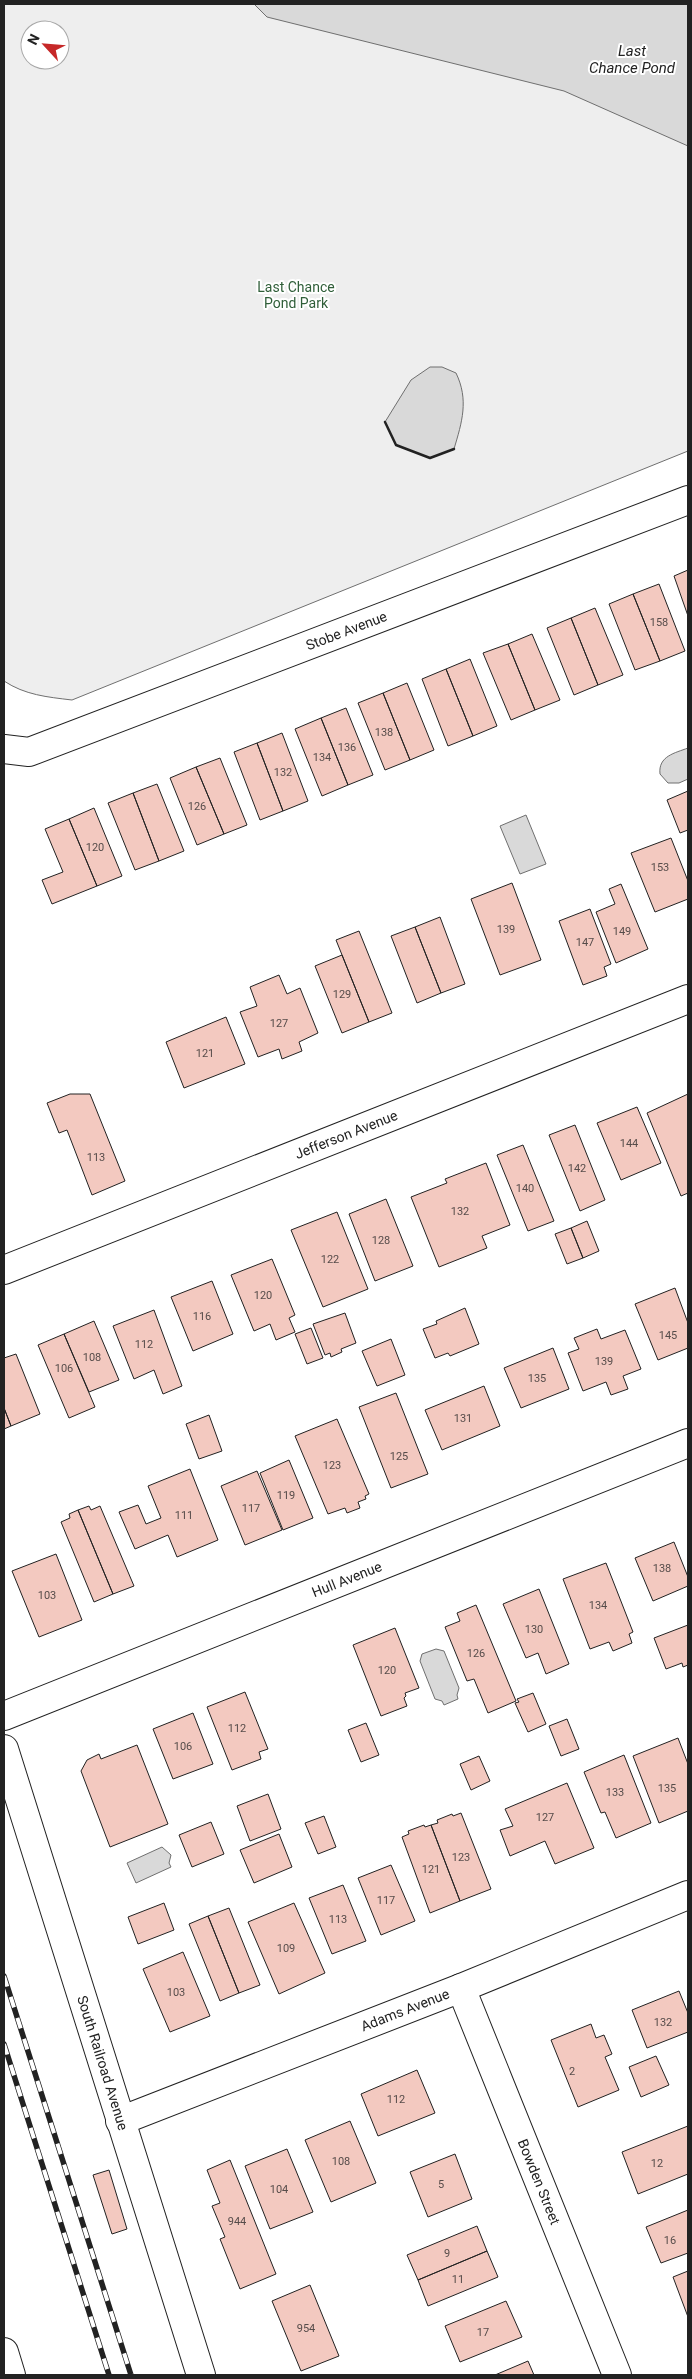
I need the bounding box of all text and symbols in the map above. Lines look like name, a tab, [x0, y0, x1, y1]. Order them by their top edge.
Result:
north arrow	[20, 20, 70, 70]
text: N	[24, 31, 43, 47]
water label: Last Chance Pond	[589, 42, 676, 77]
park label: Last Chance Pond Park	[257, 279, 335, 311]
street label: Stobe Avenue	[304, 608, 389, 653]
house number: 158	[650, 616, 668, 629]
house number: 138	[375, 726, 393, 739]
house number: 136	[338, 741, 356, 754]
house number: 134	[313, 751, 331, 764]
house number: 132	[274, 766, 292, 779]
house number: 126	[188, 800, 206, 813]
house number: 120	[86, 841, 104, 854]
house number: 153	[651, 861, 669, 874]
house number: 139	[497, 923, 515, 936]
house number: 149	[613, 925, 631, 938]
house number: 147	[576, 936, 594, 949]
house number: 129	[333, 988, 351, 1001]
house number: 127	[270, 1017, 288, 1030]
house number: 121	[196, 1047, 214, 1060]
street label: Jefferson Avenue	[292, 1107, 400, 1162]
house number: 144	[620, 1137, 638, 1150]
house number: 113	[87, 1151, 105, 1164]
house number: 142	[568, 1162, 586, 1175]
house number: 140	[516, 1182, 534, 1195]
house number: 132	[451, 1205, 469, 1218]
house number: 128	[372, 1234, 390, 1247]
house number: 122	[321, 1253, 339, 1266]
house number: 120	[254, 1289, 272, 1302]
house number: 116	[193, 1310, 211, 1323]
house number: 145	[659, 1329, 677, 1342]
house number: 112	[135, 1338, 153, 1351]
house number: 108	[83, 1351, 101, 1364]
house number: 139	[595, 1355, 613, 1368]
house number: 106	[55, 1362, 73, 1375]
house number: 135	[528, 1372, 546, 1385]
house number: 131	[454, 1412, 472, 1425]
house number: 125	[390, 1450, 408, 1463]
house number: 123	[323, 1459, 341, 1472]
house number: 119	[277, 1489, 295, 1502]
house number: 117	[242, 1502, 260, 1515]
house number: 111	[175, 1509, 193, 1522]
street label: Hull Avenue	[309, 1558, 384, 1600]
house number: 138	[653, 1562, 671, 1575]
house number: 103	[38, 1589, 56, 1602]
house number: 134	[589, 1599, 607, 1612]
house number: 130	[525, 1623, 543, 1636]
house number: 126	[467, 1647, 485, 1660]
house number: 120	[378, 1664, 396, 1677]
house number: 112	[228, 1722, 246, 1735]
house number: 106	[174, 1740, 192, 1753]
house number: 135	[658, 1782, 676, 1795]
house number: 133	[606, 1786, 624, 1799]
house number: 127	[536, 1811, 554, 1824]
house number: 123	[452, 1851, 470, 1864]
house number: 121	[422, 1863, 440, 1876]
house number: 117	[377, 1894, 395, 1907]
house number: 113	[329, 1913, 347, 1926]
house number: 109	[277, 1942, 295, 1955]
street label: Adams Avenue	[359, 1985, 452, 2034]
house number: 103	[167, 1986, 185, 1999]
street label: South Railroad Avenue	[74, 1993, 131, 2132]
house number: 132	[654, 2016, 672, 2029]
house number: 2	[569, 2065, 575, 2078]
house number: 112	[387, 2093, 405, 2106]
street label: Bowden Street	[515, 2137, 564, 2227]
house number: 108	[332, 2155, 350, 2168]
house number: 12	[651, 2157, 663, 2170]
house number: 5	[438, 2178, 444, 2191]
house number: 104	[270, 2183, 288, 2196]
house number: 944	[228, 2215, 246, 2228]
house number: 16	[664, 2234, 676, 2247]
house number: 9	[444, 2247, 450, 2260]
house number: 11	[452, 2273, 464, 2286]
house number: 954	[297, 2322, 315, 2335]
house number: 17	[477, 2326, 489, 2339]

